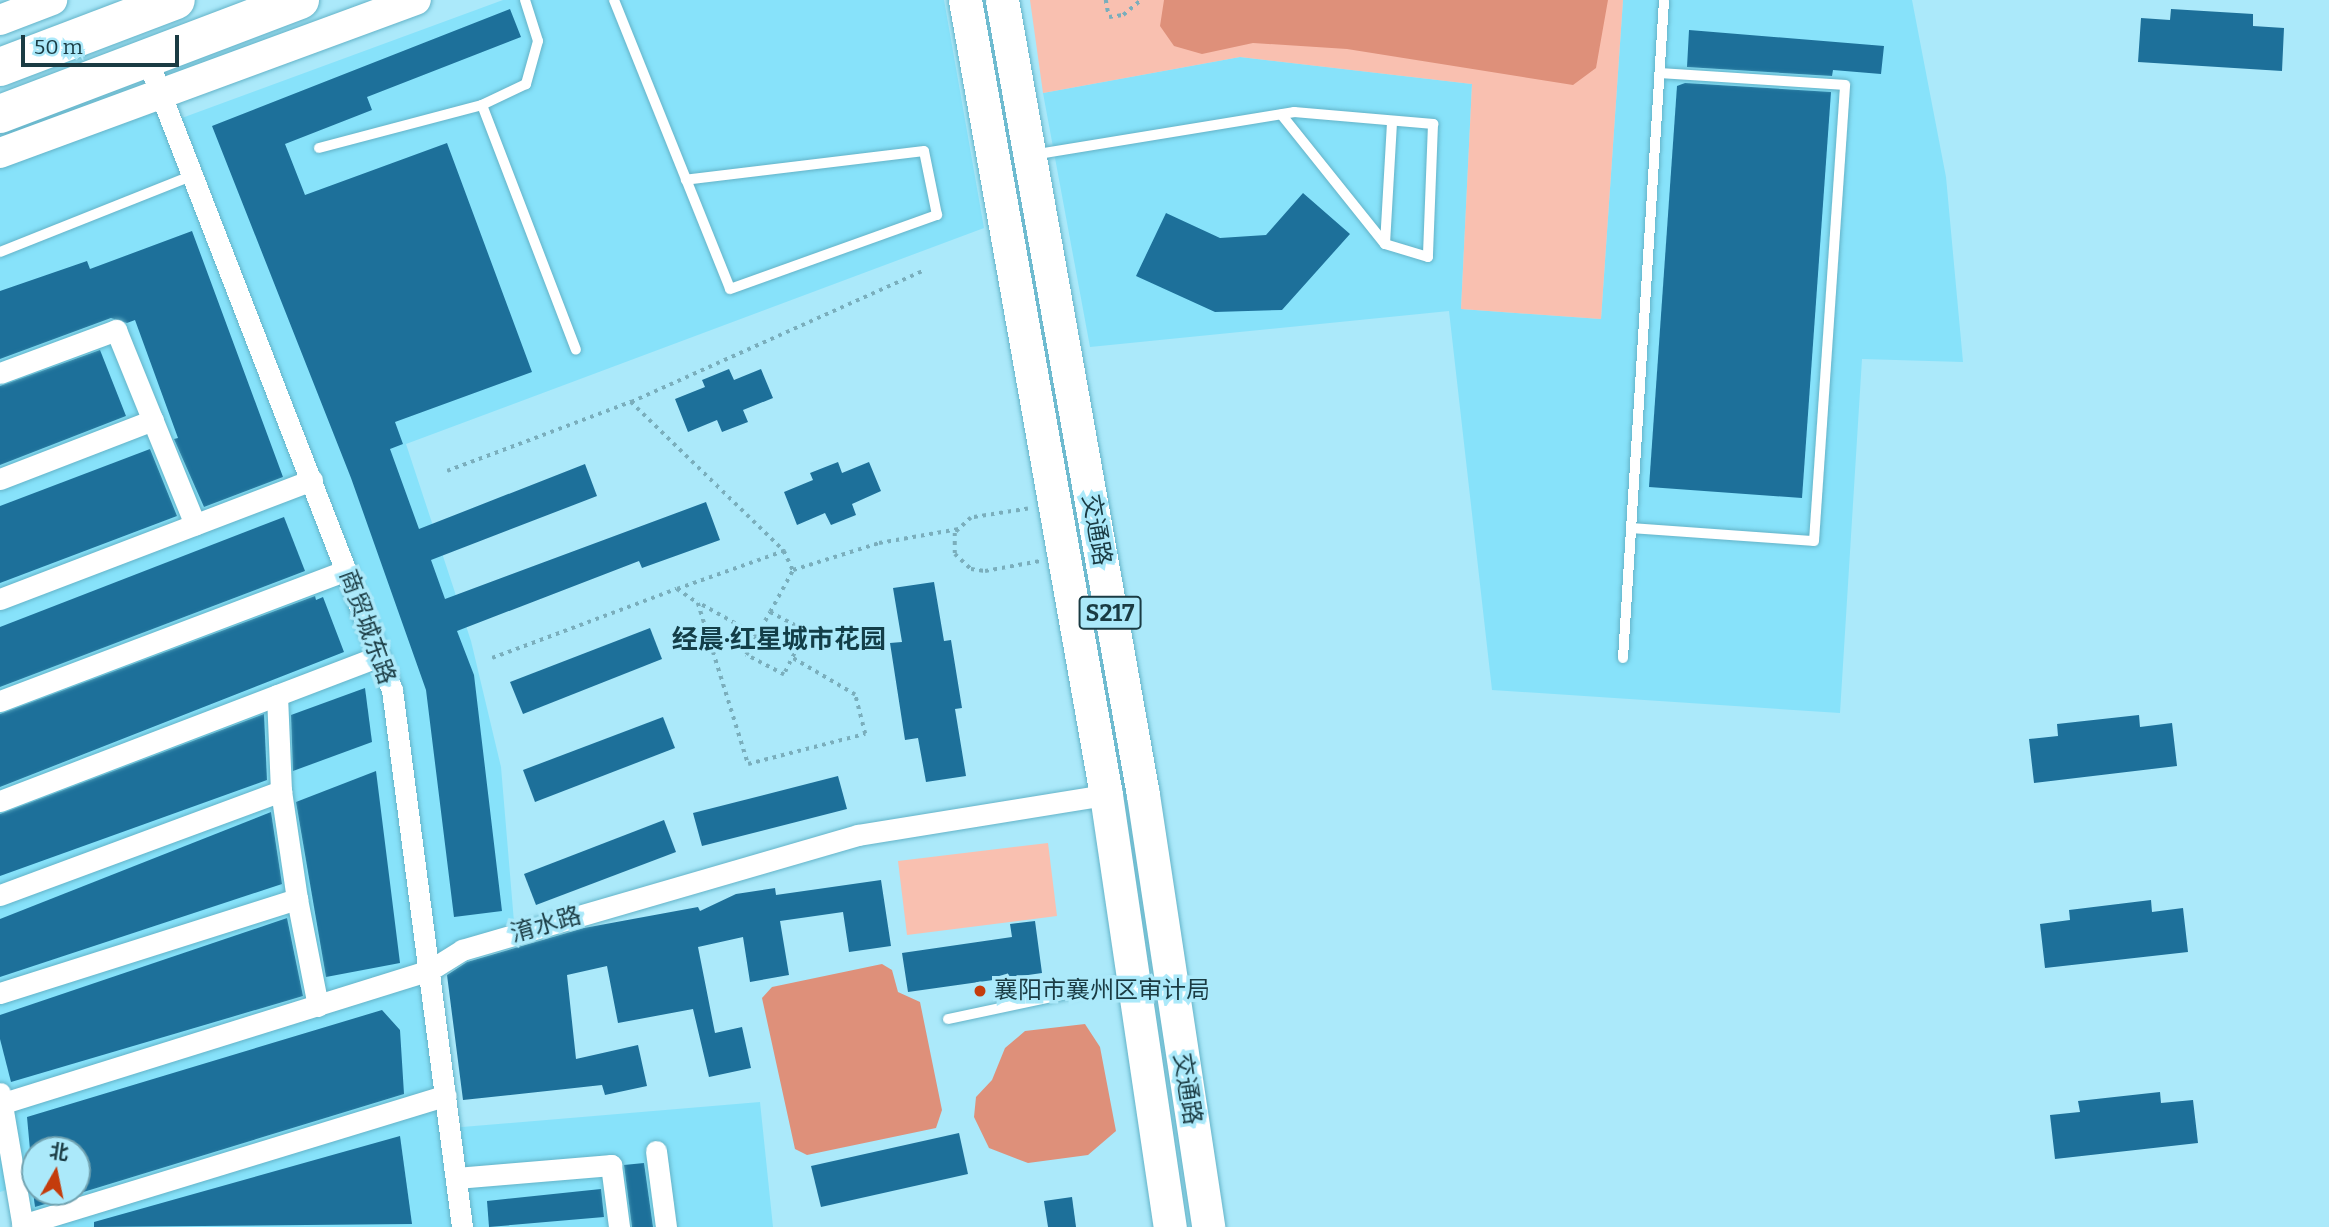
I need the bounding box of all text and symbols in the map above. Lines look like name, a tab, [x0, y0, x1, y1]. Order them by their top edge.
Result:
scale bar	[24, 21, 182, 65]
text: 50 m	[34, 34, 83, 60]
street label: 交通路	[1076, 492, 1116, 568]
street label: 商贸城东路	[333, 566, 401, 688]
road number: S217	[1078, 594, 1142, 632]
district label: 经晨·红星城市花园	[672, 624, 886, 656]
street label: 淯水路	[507, 901, 585, 949]
place label: 襄阳市襄州区审计局	[994, 977, 1210, 1005]
marker: 襄阳市襄州区审计局	[972, 983, 988, 999]
street label: 交通路	[1167, 1051, 1207, 1127]
north arrow	[21, 1136, 91, 1206]
text: 北	[48, 1139, 70, 1165]

